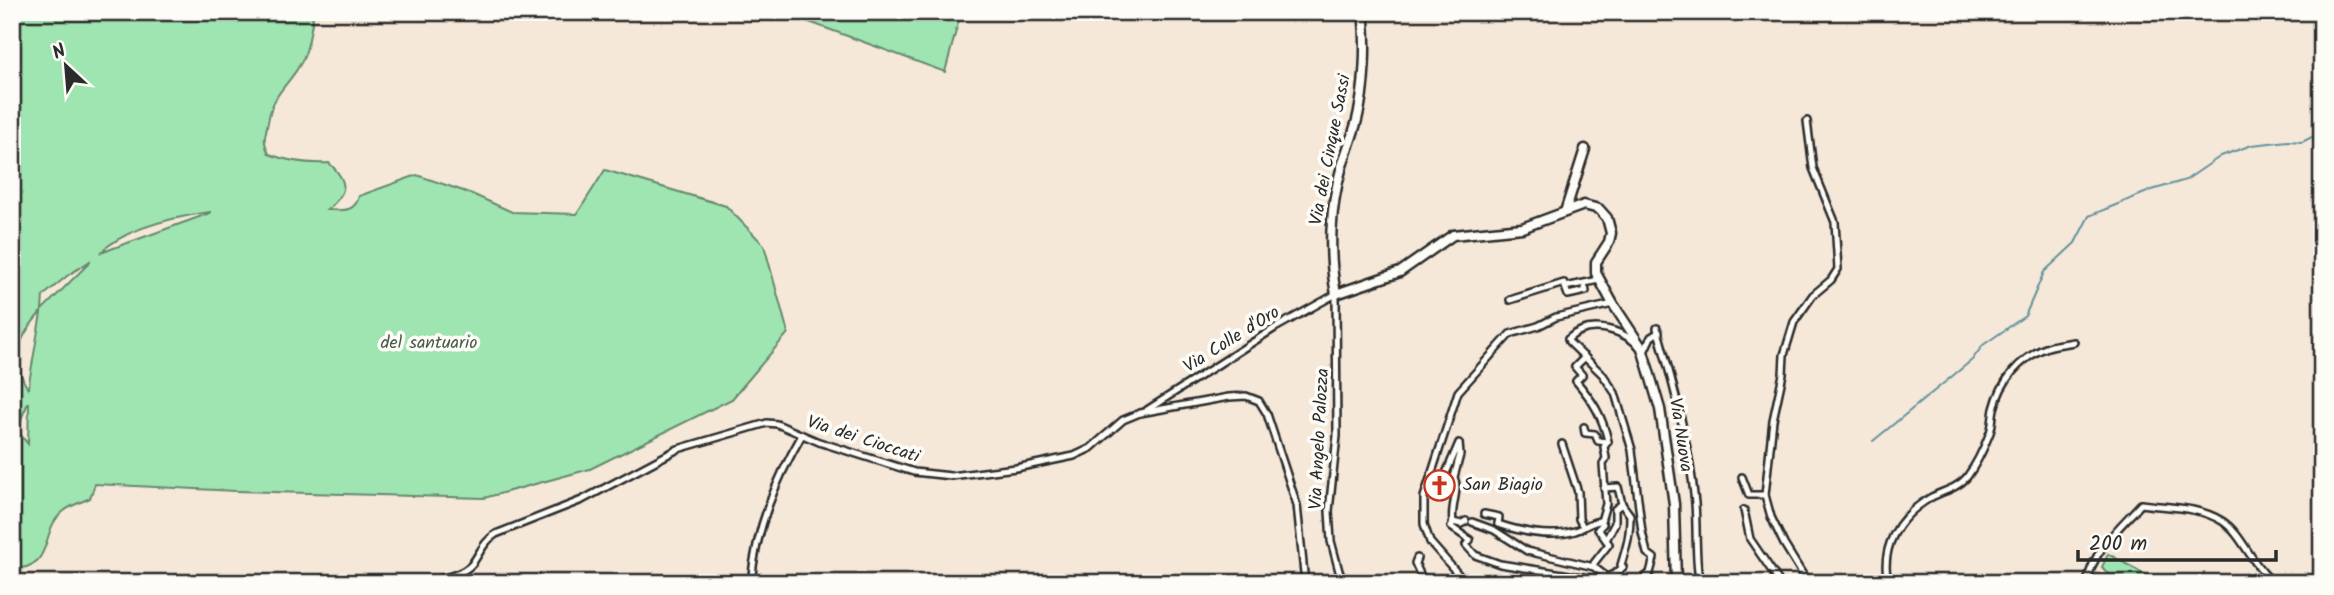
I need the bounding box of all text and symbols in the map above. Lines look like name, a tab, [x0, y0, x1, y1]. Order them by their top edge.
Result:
north arrow	[32, 32, 102, 102]
text: N	[47, 36, 71, 69]
street label: Via dei Cinque Sassi	[1302, 71, 1360, 228]
street label: Via Colle d'Oro	[1178, 299, 1286, 381]
park label: del santuario	[381, 329, 477, 358]
street label: Via Angelo Palozza	[1302, 368, 1338, 510]
street label: Via Nuova	[1660, 396, 1700, 474]
street label: Via dei Cioccati	[803, 408, 924, 472]
church icon: San Biagio	[1423, 468, 1457, 502]
place label: San Biagio	[1463, 471, 1543, 500]
scale bar	[2078, 518, 2276, 562]
text: 200 m	[2089, 528, 2147, 561]

